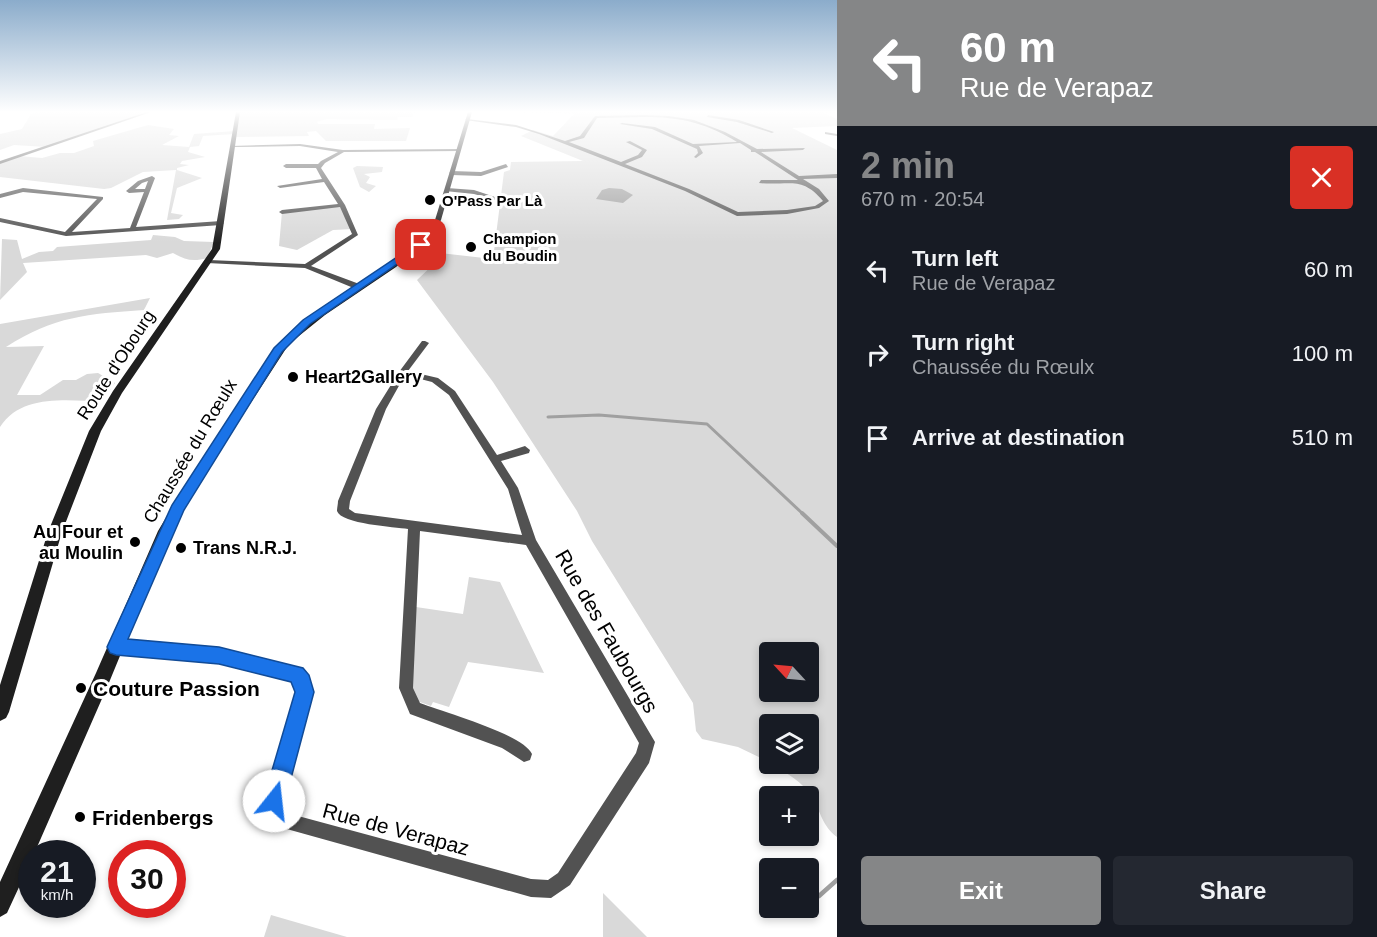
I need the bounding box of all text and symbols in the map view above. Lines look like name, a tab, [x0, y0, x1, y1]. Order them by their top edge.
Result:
icon: left	[861, 24, 939, 102]
text: 60 m	[960, 24, 1056, 71]
text: Rue de Verapaz	[960, 73, 1154, 103]
text: 2 min	[861, 145, 955, 186]
button: close	[1290, 146, 1353, 209]
text: 670 m · 20:54	[861, 188, 984, 210]
place label: O'Pass Par Là	[442, 192, 543, 209]
marker: O'Pass Par Là	[423, 193, 437, 207]
pin	[395, 219, 446, 270]
icon: arrive	[404, 228, 437, 261]
place label: Champion du Boudin	[483, 230, 557, 264]
marker: Champion du Boudin	[464, 240, 478, 254]
text: Turn left	[912, 246, 998, 271]
icon: left	[861, 254, 894, 287]
text: 60 m	[1304, 257, 1353, 282]
text: Rue de Verapaz	[912, 272, 1055, 294]
street label: Route d'Obourg	[73, 306, 159, 424]
text: Turn right	[912, 330, 1014, 355]
icon: right	[861, 338, 894, 371]
text: 100 m	[1292, 341, 1353, 366]
text: Chaussée du Rœulx	[912, 356, 1094, 378]
place label: Heart2Gallery	[305, 367, 422, 387]
marker: Heart2Gallery	[286, 370, 300, 384]
street label: Chaussée du Rœulx	[139, 376, 241, 526]
icon: arrive	[861, 422, 894, 455]
text: Arrive at destination	[912, 425, 1125, 450]
text: 510 m	[1292, 425, 1353, 450]
place label: Au Four et au Moulin	[33, 522, 123, 563]
marker: Au Four et au Moulin	[128, 535, 142, 549]
place label: Trans N.R.J.	[193, 538, 297, 558]
marker: Trans N.R.J.	[174, 541, 188, 555]
street label: Rue des Faubourgs	[551, 545, 663, 717]
north arrow	[759, 642, 819, 702]
map controls	[759, 642, 819, 918]
place label: Couture Passion	[93, 677, 260, 700]
marker: Couture Passion	[74, 681, 88, 695]
button: layers	[759, 714, 819, 774]
position arrow	[242, 769, 306, 833]
button: +	[759, 786, 819, 846]
street label: Rue de Verapaz	[320, 798, 472, 860]
place label: Fridenbergs	[92, 806, 213, 829]
marker: Fridenbergs	[73, 810, 87, 824]
speed limit sign: 30	[108, 840, 186, 918]
text: 21	[40, 855, 74, 888]
button: Exit	[861, 856, 1101, 925]
button: Share	[1113, 856, 1353, 925]
button: −	[759, 858, 819, 918]
text: km/h	[41, 886, 73, 903]

